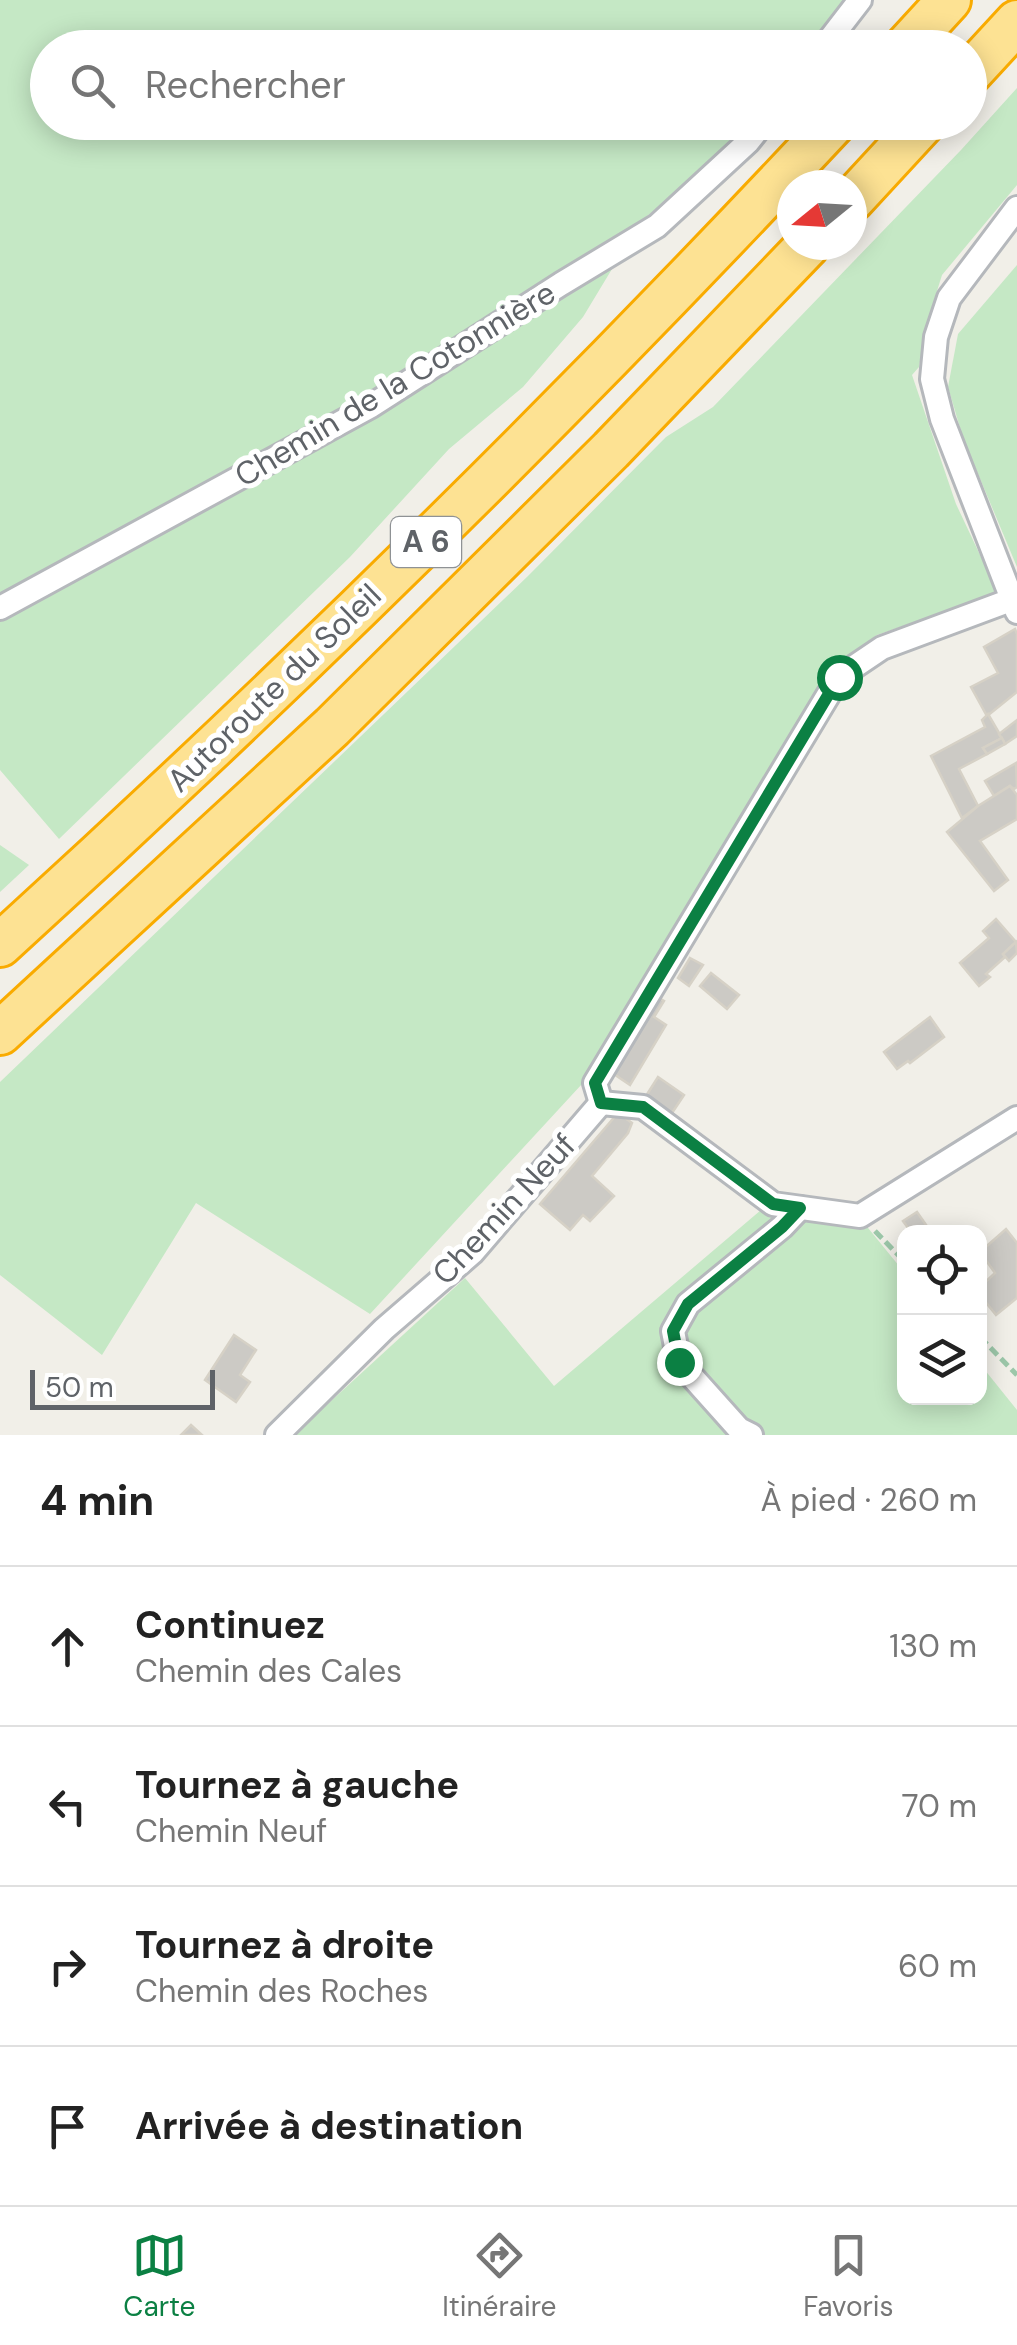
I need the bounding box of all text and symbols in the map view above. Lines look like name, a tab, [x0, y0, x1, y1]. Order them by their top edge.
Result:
search box	[30, 30, 987, 140]
icon: search	[65, 58, 120, 113]
text: Rechercher	[145, 60, 346, 110]
north arrow	[777, 170, 867, 260]
street label: Chemin de la Cotonnière	[227, 272, 563, 496]
road number: A 6	[391, 517, 461, 567]
street label: Autoroute du Soleil	[158, 575, 390, 801]
route start	[817, 655, 863, 701]
street label: Chemin Neuf	[423, 1124, 585, 1294]
map controls	[897, 1225, 987, 1405]
button: locate	[897, 1225, 987, 1315]
button: layers	[897, 1315, 987, 1405]
route end	[657, 1340, 703, 1386]
scale bar	[30, 1365, 215, 1410]
text: 50 m	[45, 1369, 114, 1406]
text: 4 min	[40, 1473, 154, 1528]
text: À pied · 260 m	[760, 1479, 977, 1521]
text: Continuez	[135, 1600, 325, 1650]
icon: ahead	[40, 1619, 95, 1674]
text: 130 m	[889, 1625, 977, 1667]
text: Chemin des Cales	[135, 1650, 402, 1692]
text: Tournez à gauche	[135, 1760, 459, 1810]
icon: left	[40, 1779, 95, 1834]
text: 70 m	[901, 1785, 977, 1827]
text: Chemin Neuf	[135, 1810, 327, 1852]
text: Tournez à droite	[135, 1920, 434, 1970]
icon: right	[40, 1939, 95, 1994]
text: 60 m	[898, 1945, 977, 1987]
text: Chemin des Roches	[135, 1970, 428, 2012]
icon: arrive	[40, 2099, 95, 2154]
text: Arrivée à destination	[135, 2101, 523, 2151]
tab: Carte	[123, 2228, 196, 2325]
tab: Itinéraire	[442, 2228, 556, 2325]
tab: Favoris	[803, 2228, 894, 2325]

